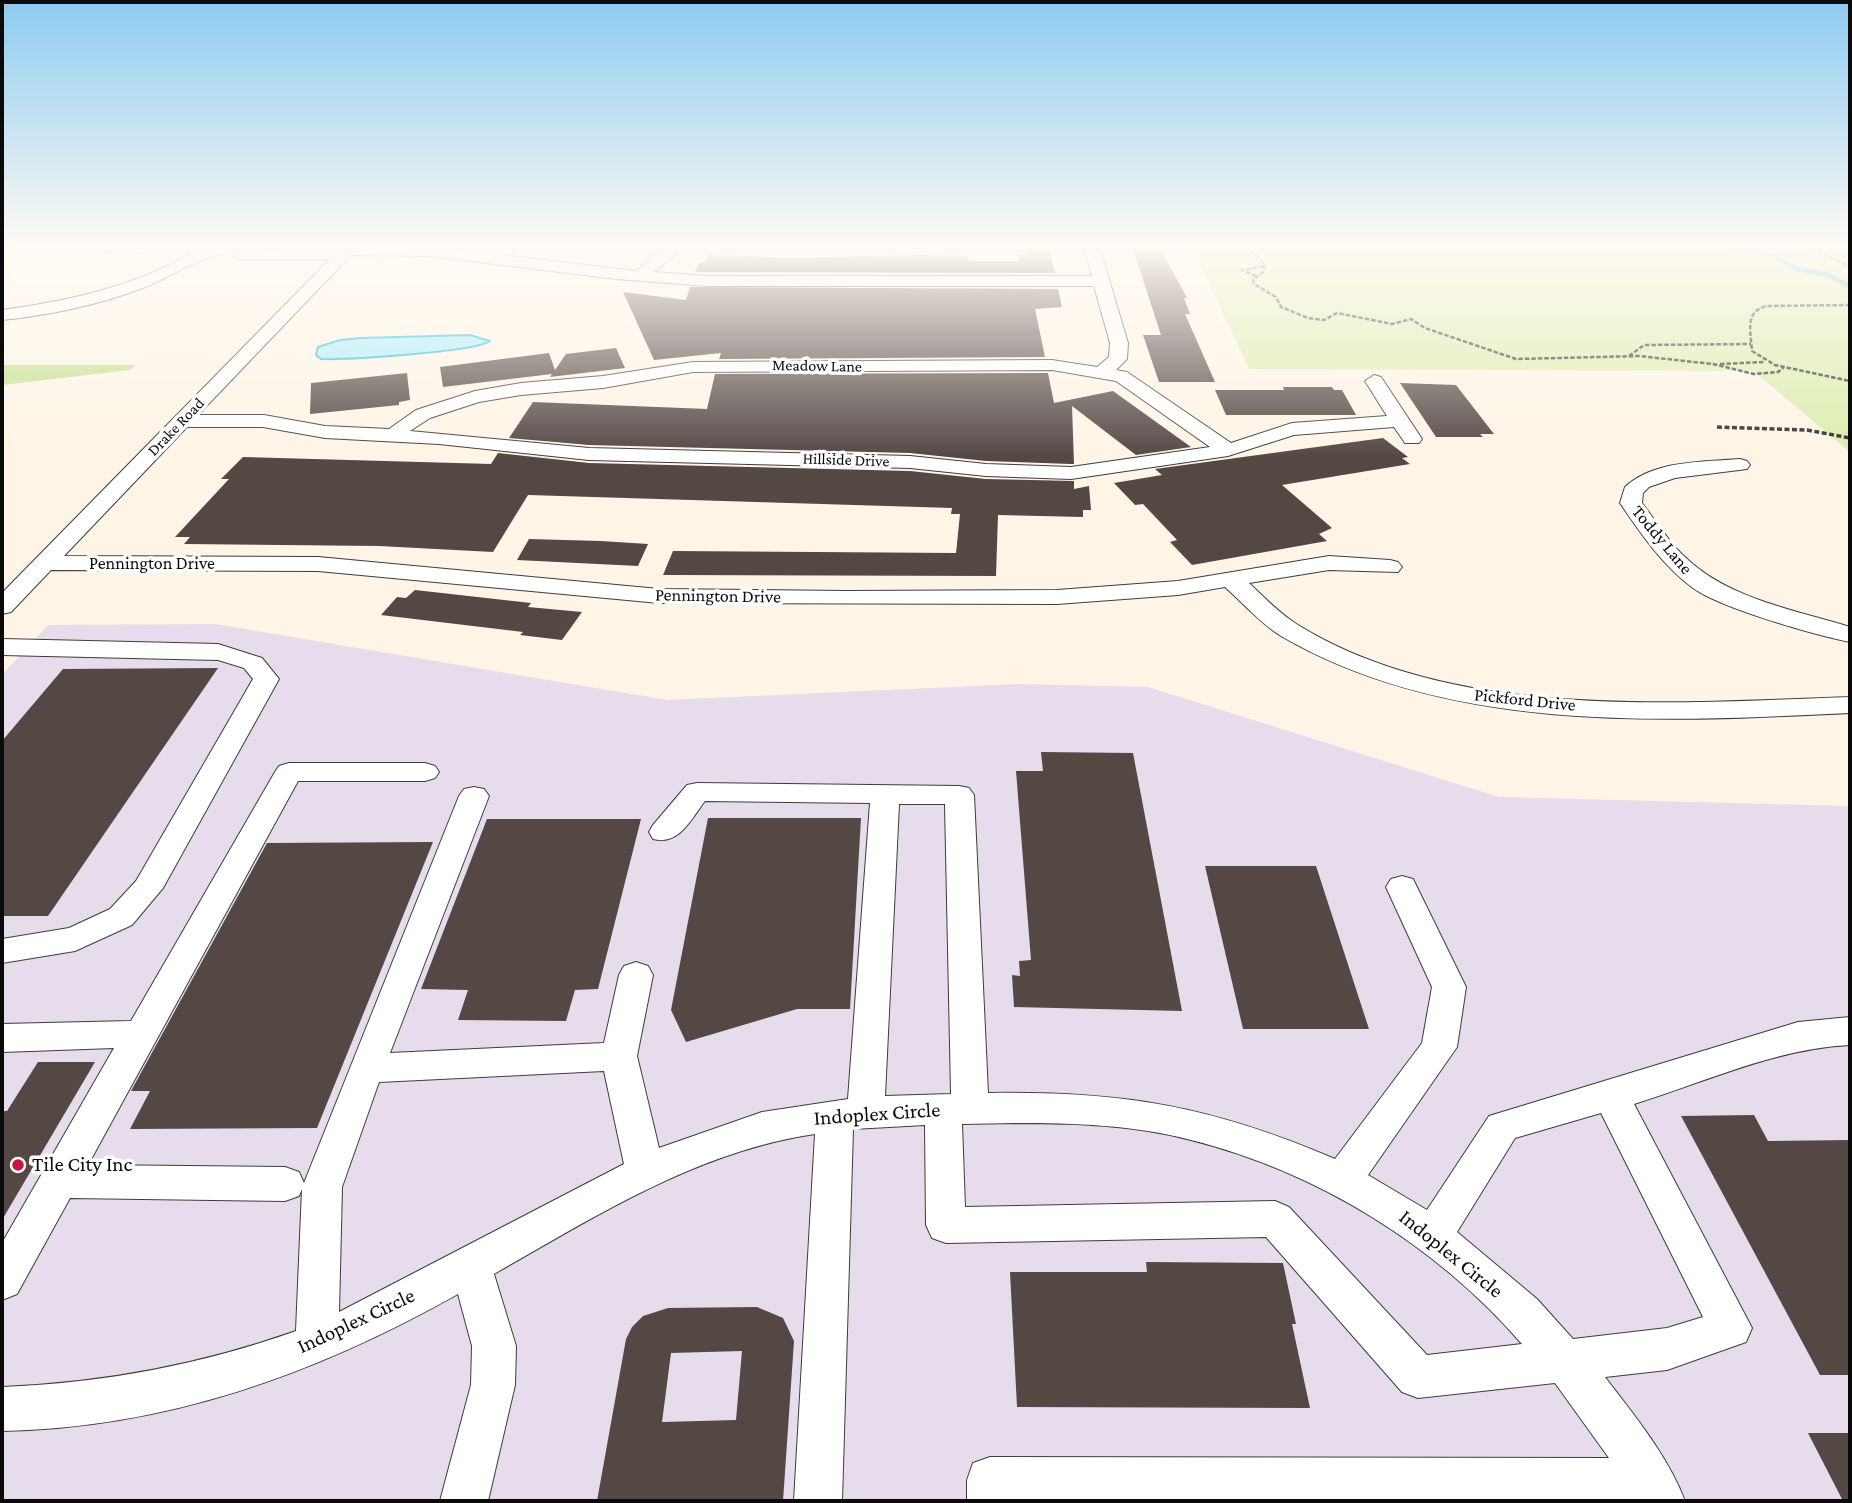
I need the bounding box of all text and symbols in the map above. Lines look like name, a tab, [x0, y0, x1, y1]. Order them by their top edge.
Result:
street label: Meadow Lane	[772, 356, 862, 376]
street label: Drake Road	[144, 394, 208, 460]
street label: Hillside Drive	[802, 449, 890, 471]
street label: Toddy Lane	[1627, 501, 1697, 579]
street label: Pennington Drive	[89, 552, 215, 574]
street label: Pennington Drive	[655, 584, 781, 608]
street label: Pickford Drive	[1473, 684, 1577, 716]
street label: Indoplex Circle	[813, 1097, 941, 1131]
place label: Tile City Inc	[32, 1152, 132, 1178]
marker: Tile City Inc	[10, 1157, 26, 1173]
street label: Indoplex Circle	[1394, 1204, 1508, 1304]
street label: Indoplex Circle	[293, 1283, 419, 1359]

